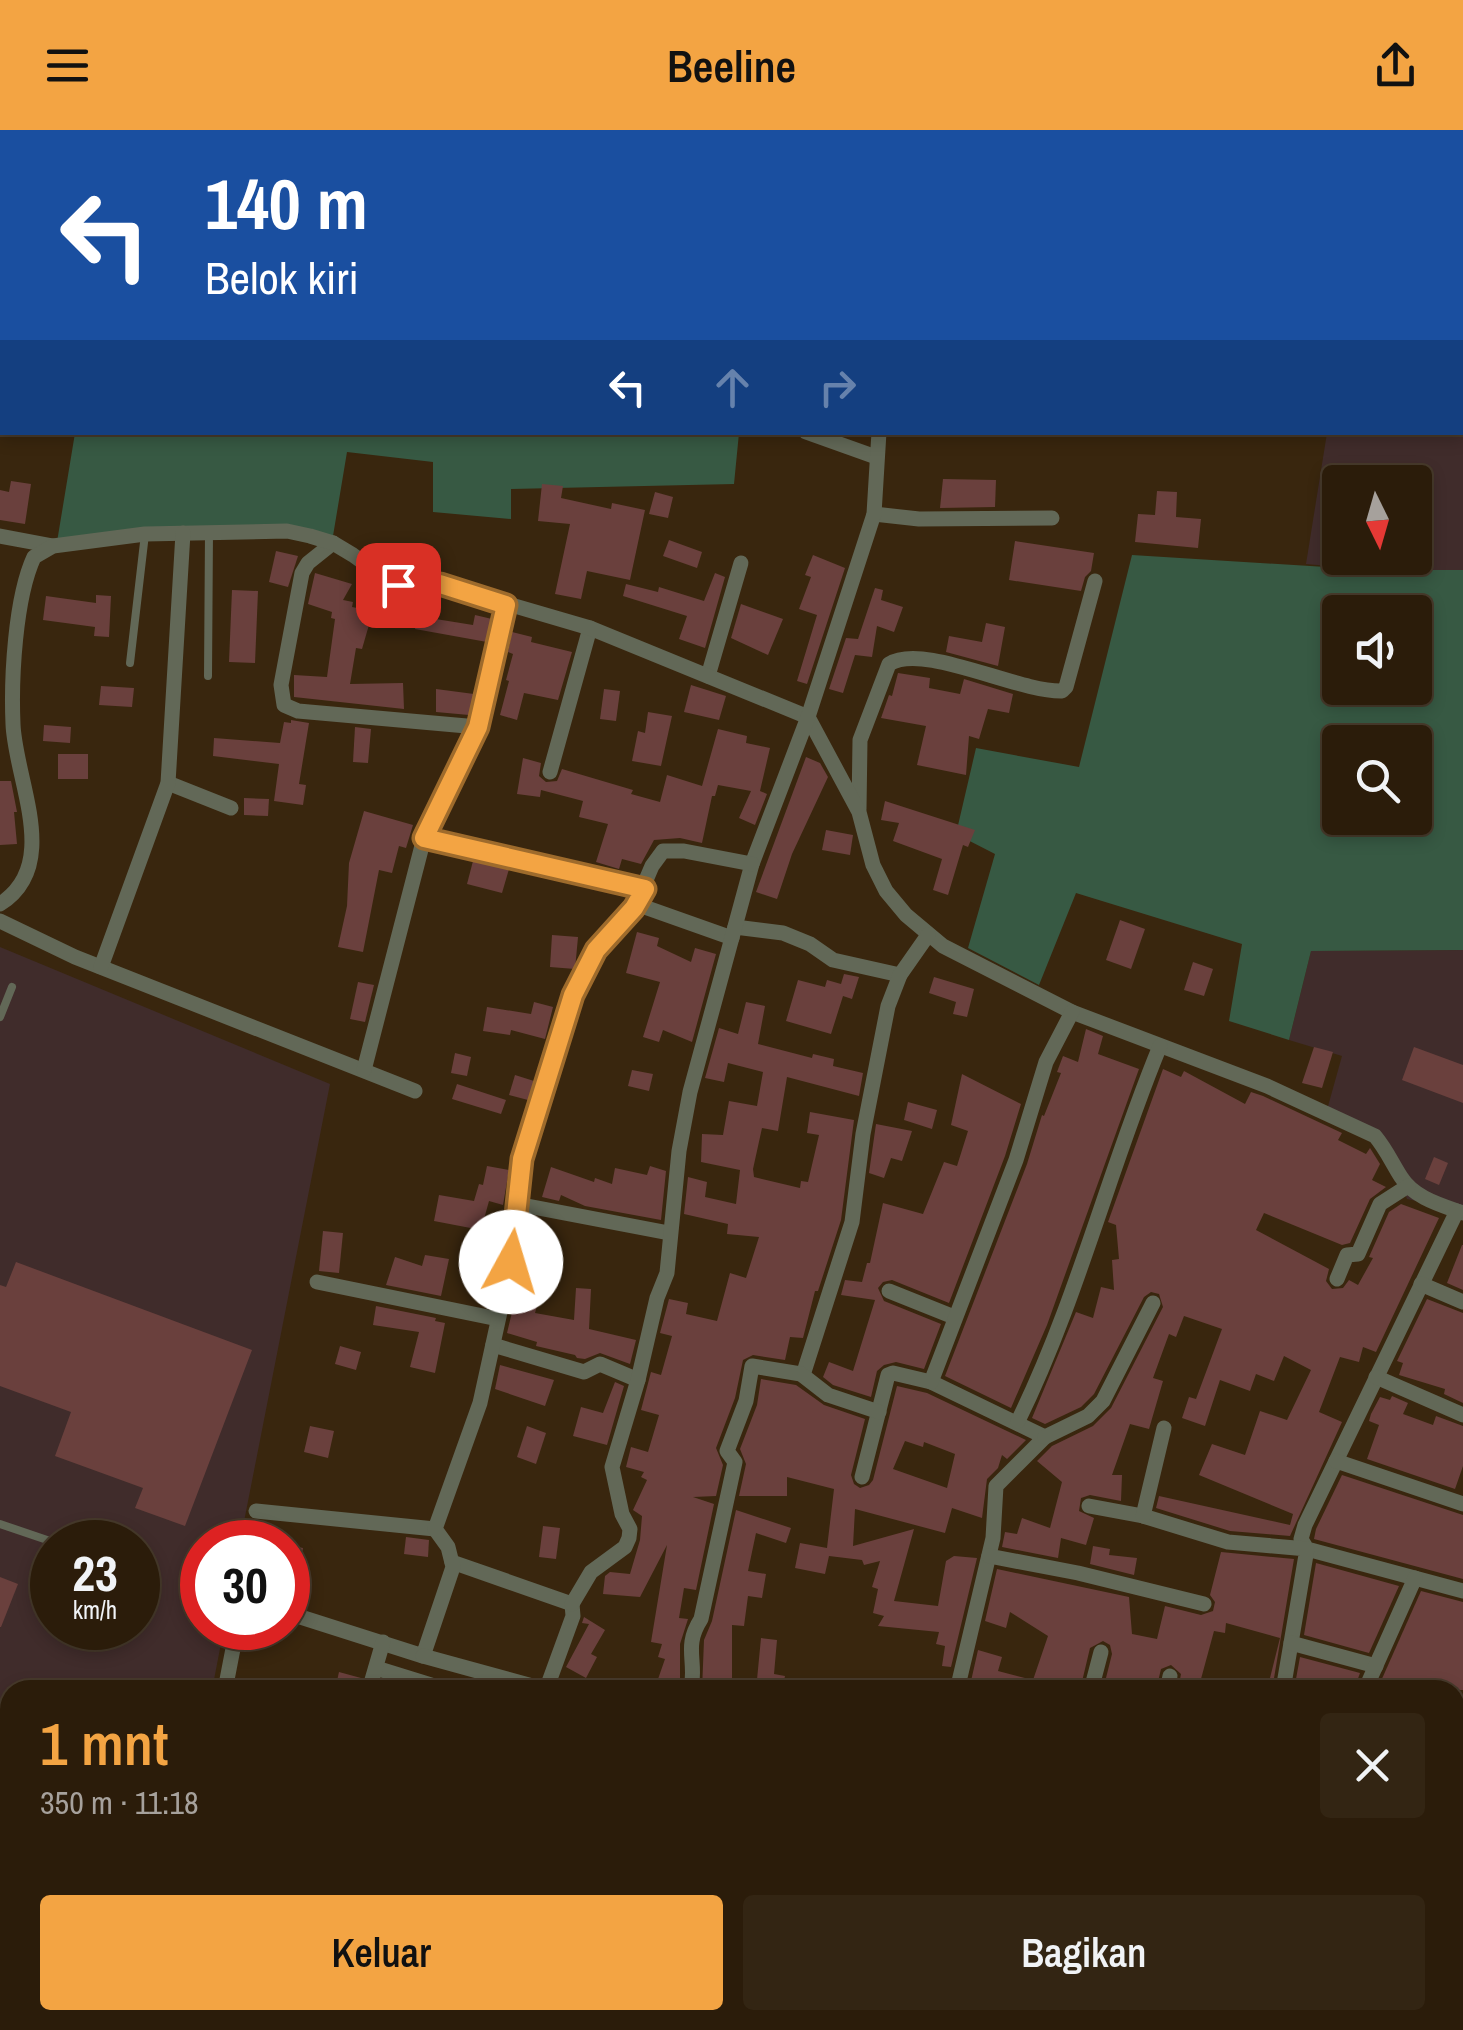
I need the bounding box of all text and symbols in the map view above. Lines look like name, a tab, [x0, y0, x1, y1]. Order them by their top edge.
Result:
text: Beeline	[667, 35, 796, 96]
icon: menu	[40, 38, 95, 93]
icon: share	[1368, 38, 1423, 93]
text: 140 m	[205, 157, 368, 251]
icon: left	[40, 170, 170, 300]
text: Belok kiri	[205, 247, 359, 308]
icon: left	[600, 360, 655, 415]
icon: ahead	[705, 360, 760, 415]
icon: right	[810, 360, 865, 415]
north arrow	[1322, 465, 1432, 575]
map controls	[1322, 465, 1432, 835]
pin	[356, 543, 441, 628]
icon: arrive	[371, 558, 426, 613]
button: sound	[1322, 595, 1432, 705]
button: search	[1322, 725, 1432, 835]
position arrow	[459, 1210, 563, 1314]
speed limit sign: 30	[180, 1520, 310, 1650]
text: 23	[72, 1539, 118, 1607]
text: km/h	[73, 1593, 117, 1627]
text: 1 mnt	[40, 1703, 168, 1784]
button: close	[1320, 1713, 1425, 1818]
text: 350 m · 11:18	[40, 1781, 199, 1824]
button: Keluar	[40, 1895, 723, 2010]
button: Bagikan	[743, 1895, 1425, 2010]

